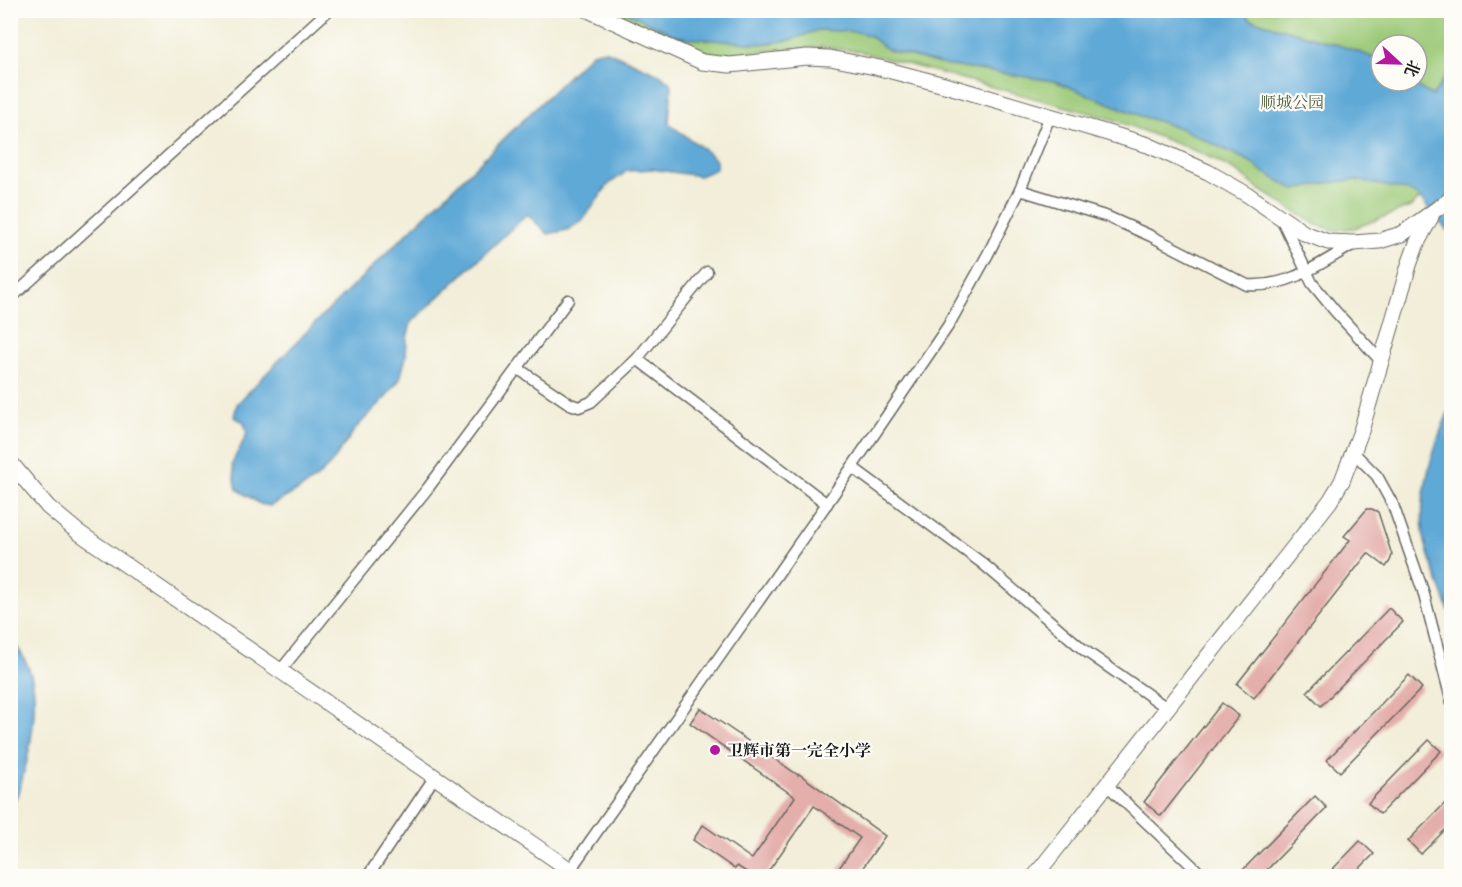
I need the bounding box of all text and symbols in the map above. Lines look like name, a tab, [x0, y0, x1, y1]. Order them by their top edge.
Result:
north arrow	[1369, 33, 1429, 93]
text: 北	[1398, 56, 1424, 79]
park label: 顺城公园	[1260, 93, 1324, 115]
place label: 卫辉市第一完全小学	[727, 741, 871, 763]
marker: 卫辉市第一完全小学	[708, 743, 722, 757]

